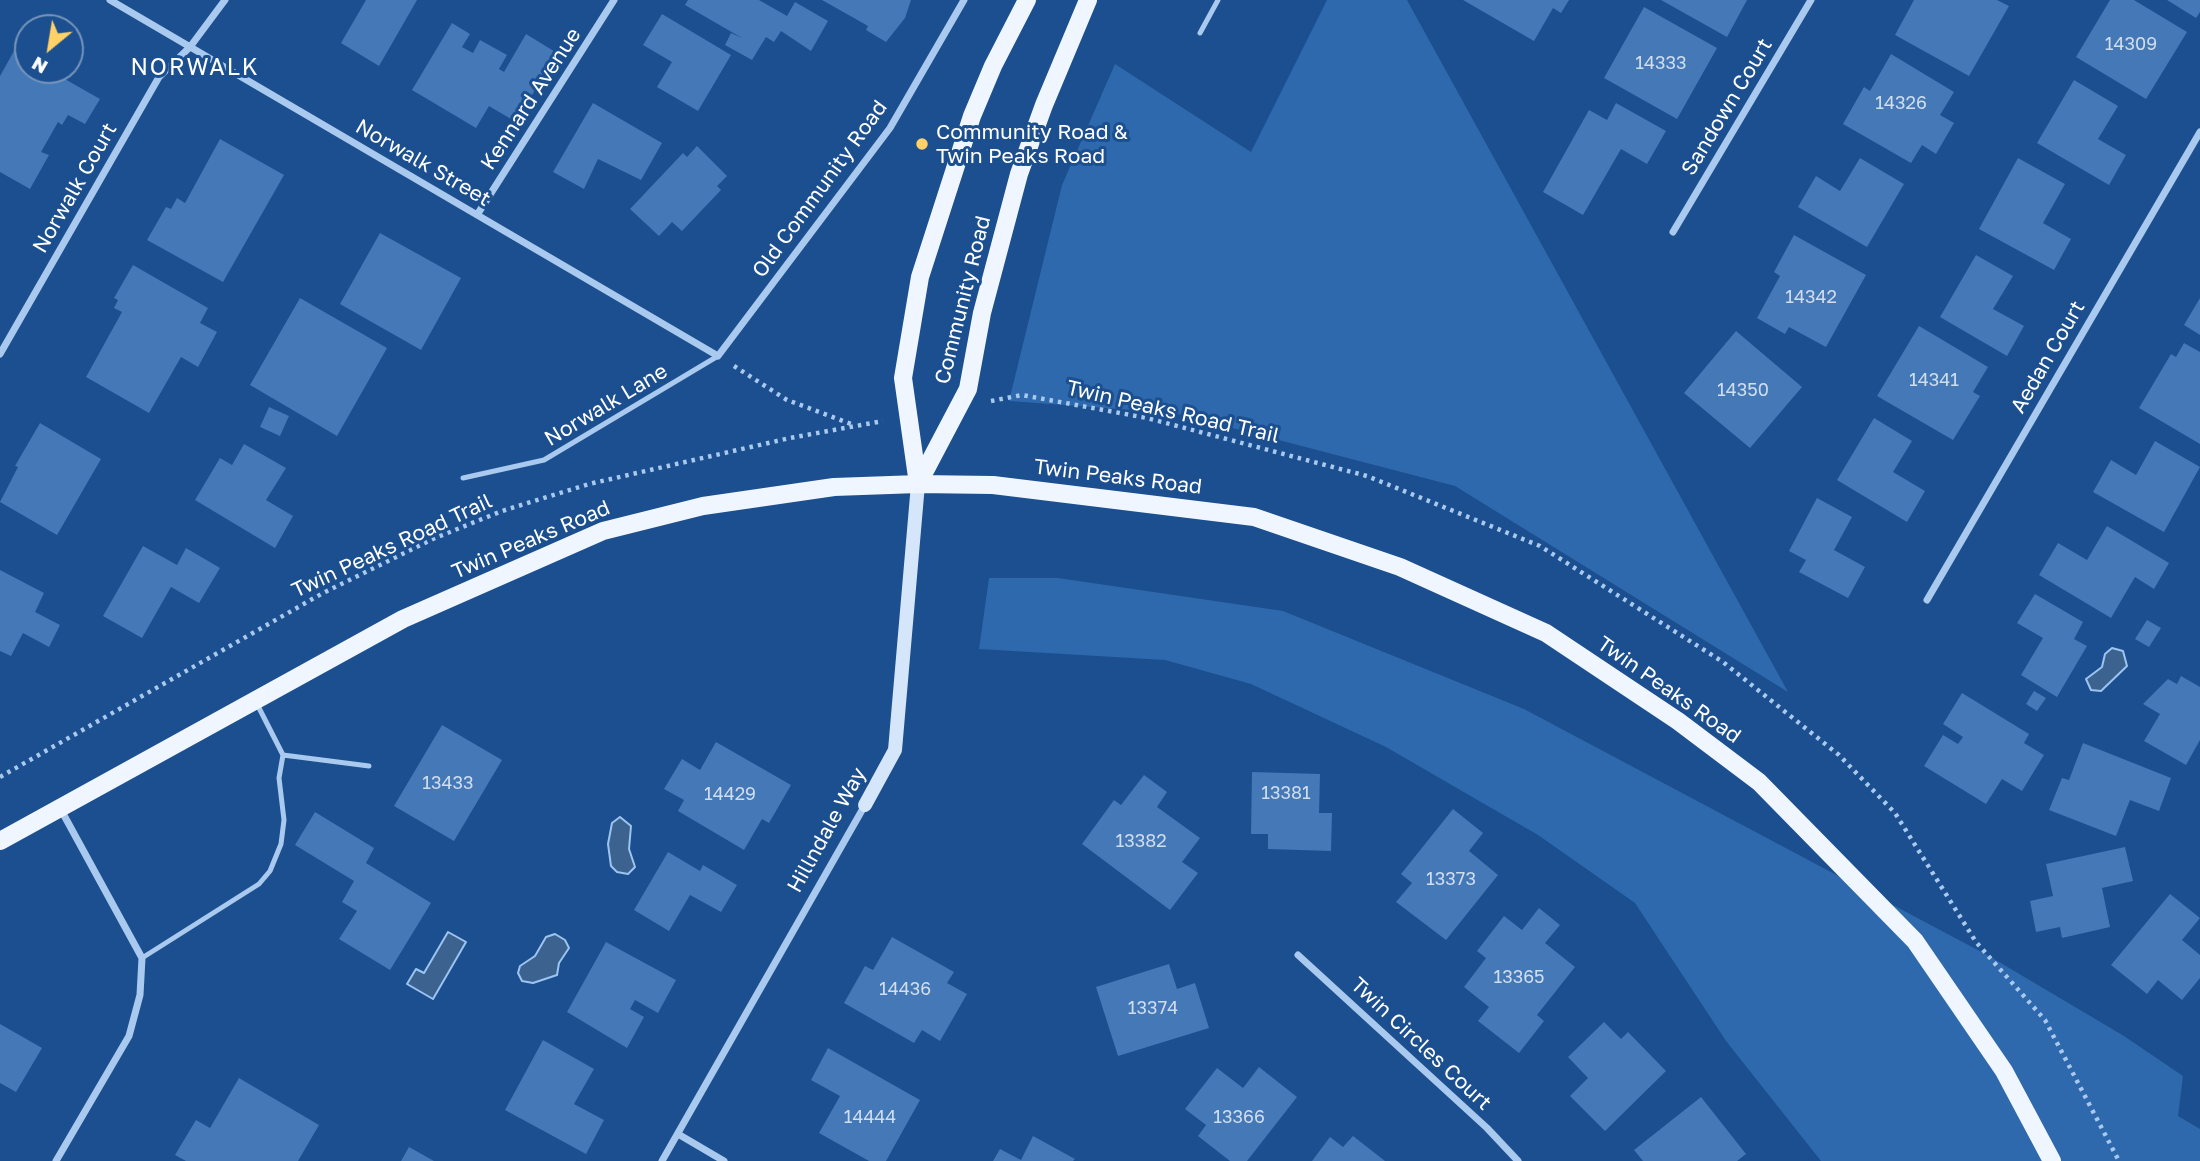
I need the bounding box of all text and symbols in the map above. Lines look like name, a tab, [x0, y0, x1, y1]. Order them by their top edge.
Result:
north arrow	[14, 14, 84, 84]
street label: Kennard Avenue	[476, 23, 586, 175]
house number: 14309	[2105, 33, 2157, 55]
street label: Sandown Court	[1676, 34, 1778, 180]
text: N	[27, 52, 51, 79]
house number: 14333	[1635, 52, 1687, 74]
district label: NORWALK	[131, 54, 259, 82]
house number: 14326	[1875, 92, 1927, 114]
street label: Old Community Road	[747, 96, 893, 282]
street label: Norwalk Street	[351, 114, 495, 212]
street label: Norwalk Court	[28, 118, 122, 258]
place label: Community Road & Twin Peaks Road	[936, 119, 1128, 169]
marker: Community Road & Twin Peaks Road	[914, 136, 930, 152]
street label: Community Road	[930, 213, 996, 387]
house number: 14342	[1785, 286, 1837, 308]
street label: Aedan Court	[2006, 296, 2090, 418]
street label: Norwalk Lane	[540, 359, 672, 451]
house number: 14341	[1909, 369, 1959, 391]
street label: Twin Peaks Road Trail	[1064, 375, 1282, 449]
house number: 14350	[1717, 379, 1769, 401]
street label: Twin Peaks Road	[1032, 454, 1204, 500]
street label: Twin Peaks Road Trail	[288, 489, 496, 603]
street label: Twin Peaks Road	[448, 495, 614, 585]
street label: Twin Peaks Road	[1592, 631, 1746, 749]
street label: Hillndale Way	[782, 763, 872, 897]
house number: 13433	[422, 772, 474, 794]
house number: 13381	[1261, 782, 1311, 804]
house number: 14429	[704, 783, 756, 805]
house number: 13382	[1115, 830, 1167, 852]
house number: 13373	[1426, 868, 1476, 890]
house number: 13365	[1493, 966, 1545, 988]
street label: Twin Circles Court	[1346, 972, 1496, 1116]
house number: 14436	[879, 978, 931, 1000]
house number: 13374	[1128, 997, 1178, 1019]
house number: 14444	[844, 1106, 896, 1128]
house number: 13366	[1213, 1106, 1265, 1128]

